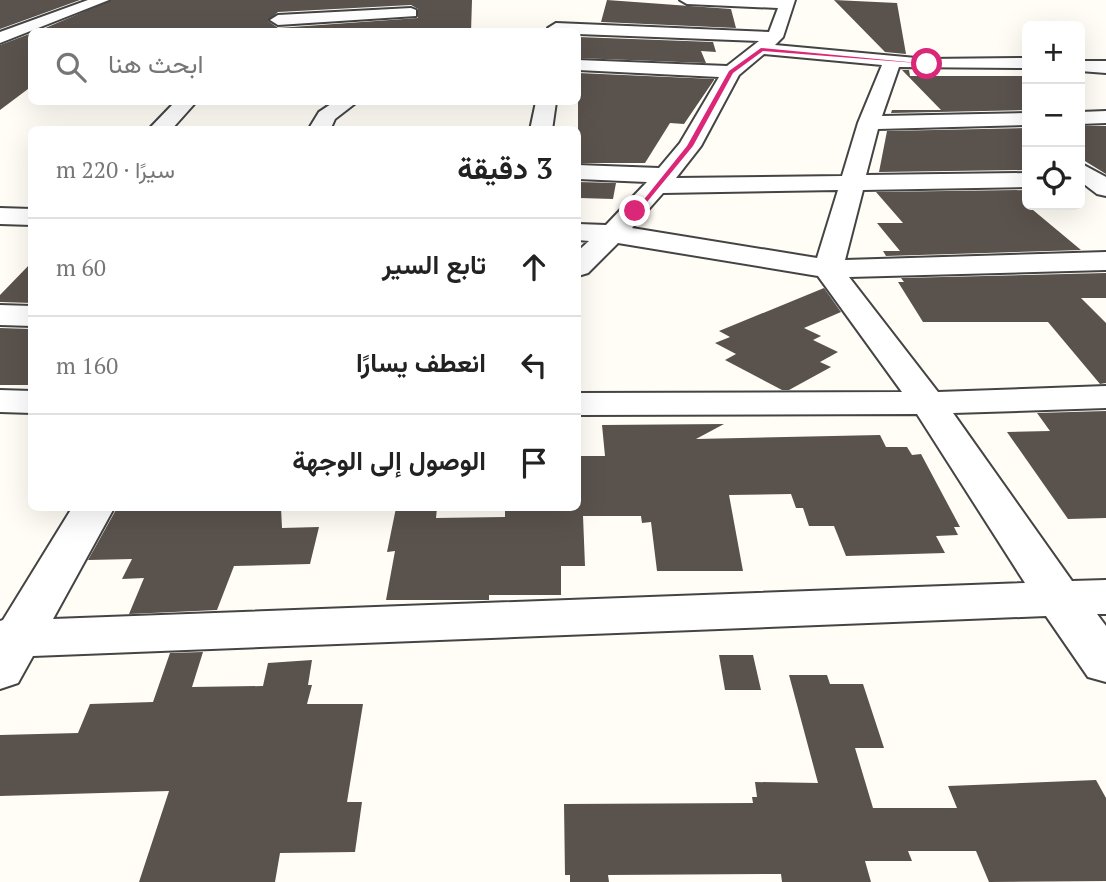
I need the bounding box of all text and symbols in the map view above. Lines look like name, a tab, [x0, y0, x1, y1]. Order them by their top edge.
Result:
map controls	[1022, 21, 1085, 210]
button: +	[1022, 21, 1085, 84]
search box	[28, 28, 581, 105]
text: ابحث هنا	[108, 46, 204, 80]
icon: search	[52, 48, 90, 86]
route start	[911, 48, 942, 79]
button: −	[1022, 84, 1085, 147]
button: locate	[1022, 147, 1085, 210]
text: 3 دقيقة	[457, 148, 553, 188]
text: سيرًا · 220 m	[56, 154, 175, 185]
route end	[619, 195, 650, 226]
text: تابع السير	[382, 247, 486, 281]
icon: ahead	[515, 248, 553, 286]
text: 60 m	[56, 252, 106, 283]
text: انعطف يسارًا	[356, 345, 486, 379]
icon: left	[515, 346, 553, 384]
text: 160 m	[56, 350, 118, 381]
text: الوصول إلى الوجهة	[292, 443, 486, 477]
icon: arrive	[515, 444, 553, 482]

